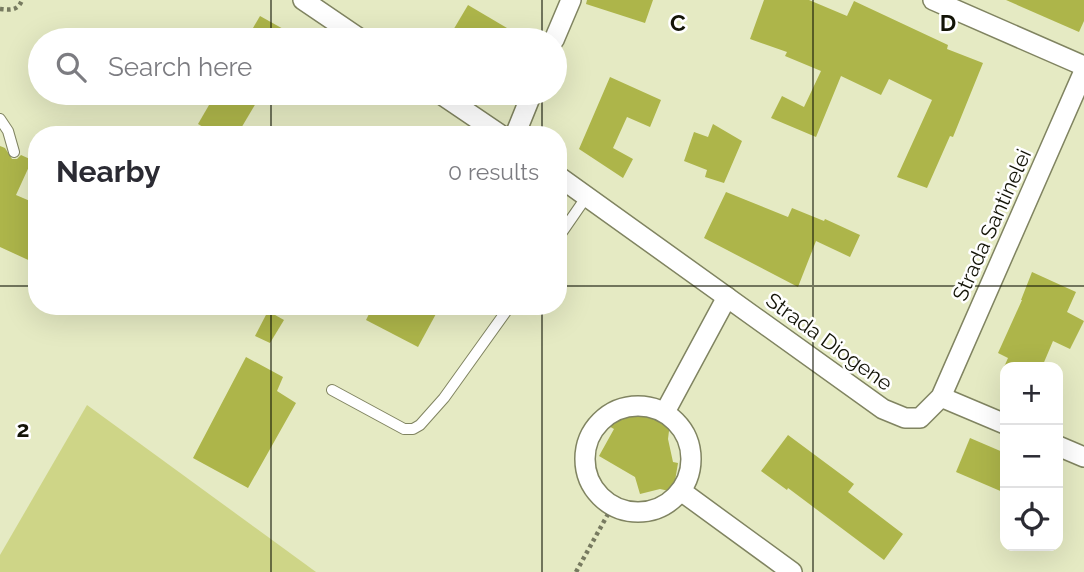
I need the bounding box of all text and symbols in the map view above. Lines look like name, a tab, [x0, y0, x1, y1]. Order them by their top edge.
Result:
text: C	[670, 9, 686, 36]
text: D	[940, 9, 956, 36]
search box	[28, 28, 567, 105]
icon: search	[52, 48, 90, 86]
text: Search here	[108, 52, 252, 82]
street label: Strada Santinelei	[947, 145, 1036, 305]
text: Nearby	[56, 154, 160, 189]
text: 0 results	[448, 158, 539, 185]
street label: Strada Diogene	[761, 287, 897, 396]
map controls	[1000, 362, 1063, 551]
button: +	[1000, 362, 1063, 425]
text: 2	[17, 415, 29, 442]
button: −	[1000, 425, 1063, 488]
button: locate	[1000, 488, 1063, 551]

